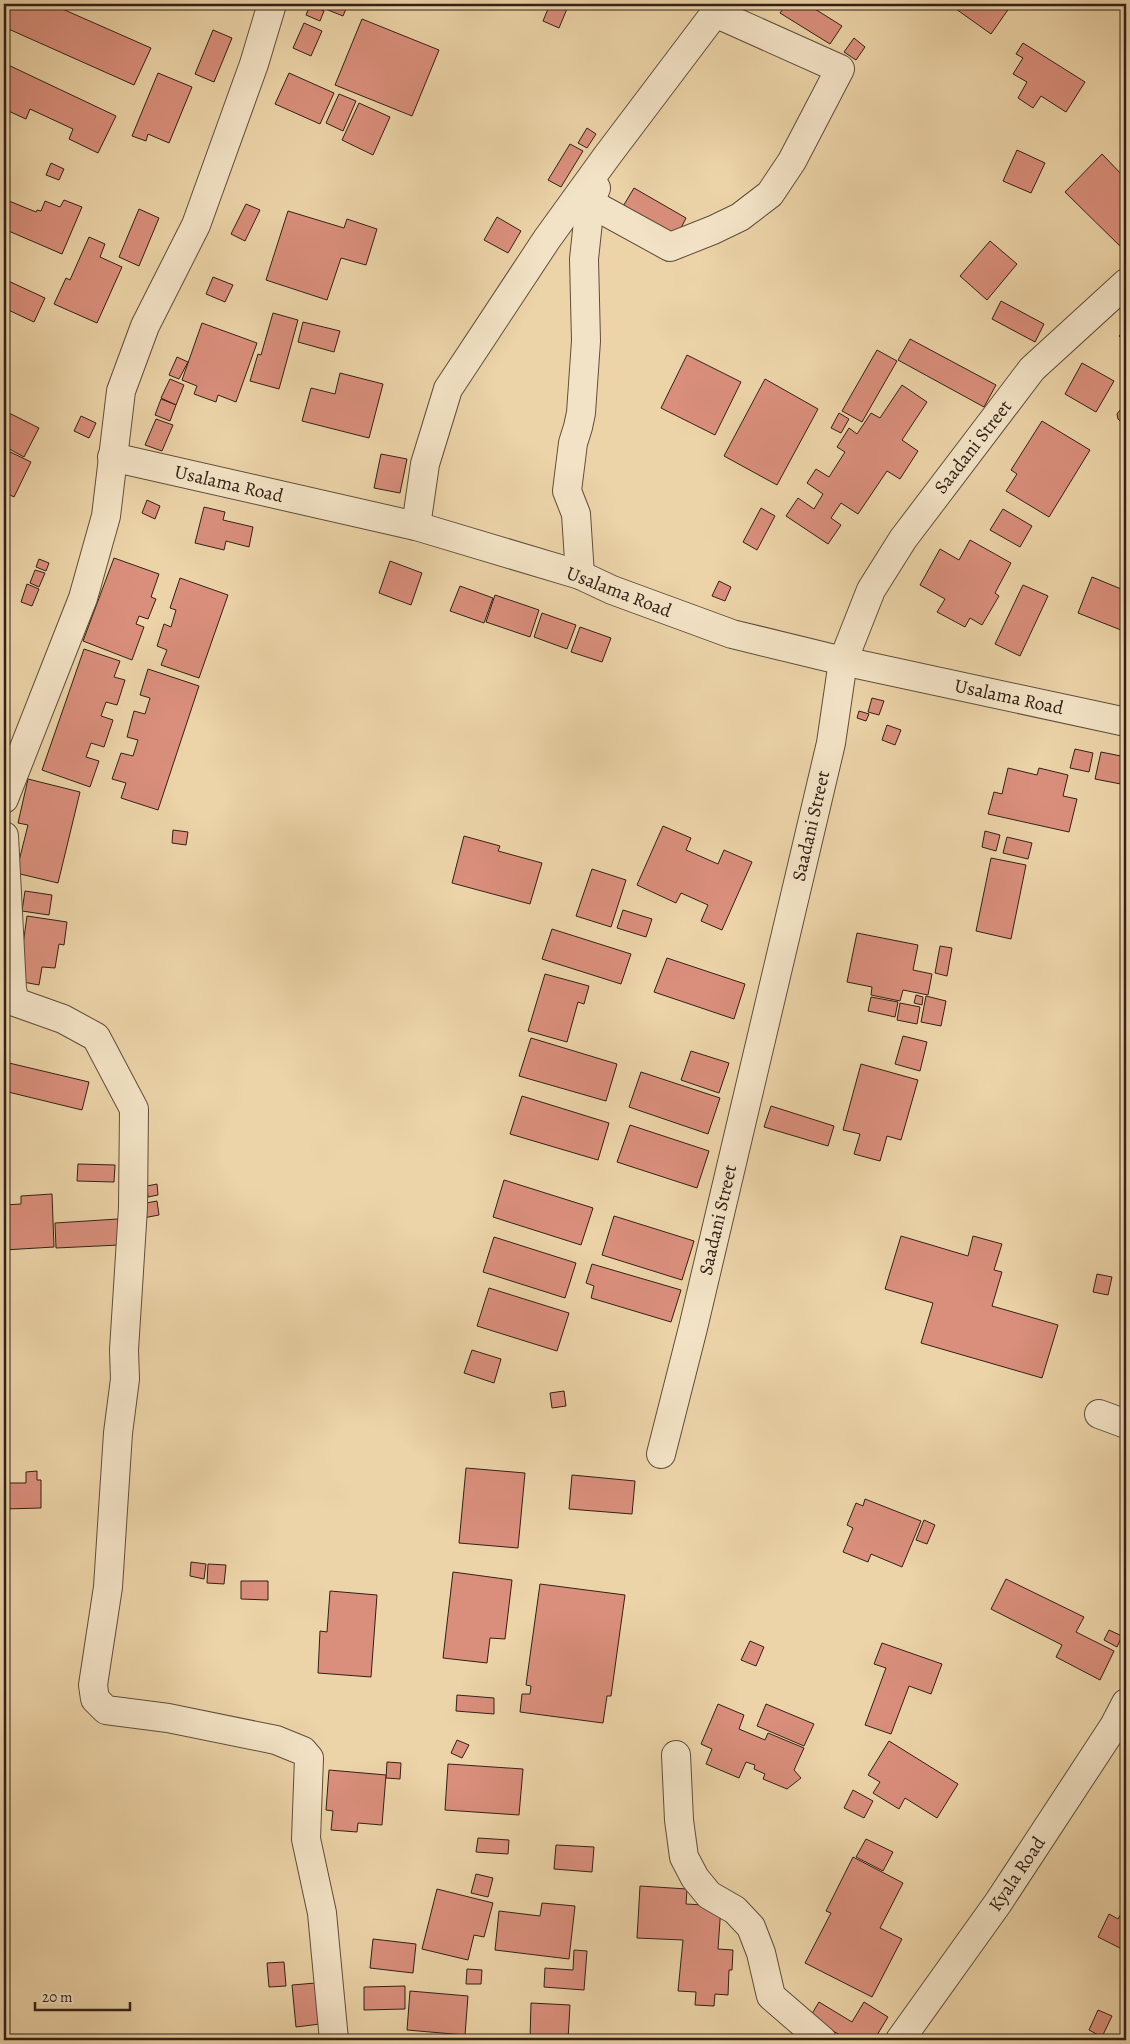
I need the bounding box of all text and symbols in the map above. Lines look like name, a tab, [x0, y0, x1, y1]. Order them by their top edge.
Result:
street label: Saadani Street	[928, 395, 1018, 499]
street label: Usalama Road	[172, 459, 287, 509]
street label: Usalama Road	[563, 560, 676, 624]
street label: Usalama Road	[952, 673, 1067, 721]
street label: Saadani Street	[786, 768, 836, 884]
street label: Saadani Street	[693, 1162, 743, 1278]
street label: Kyala Road	[982, 1831, 1052, 1917]
scale bar	[35, 1979, 130, 2011]
text: 20 m	[42, 1987, 73, 2007]

